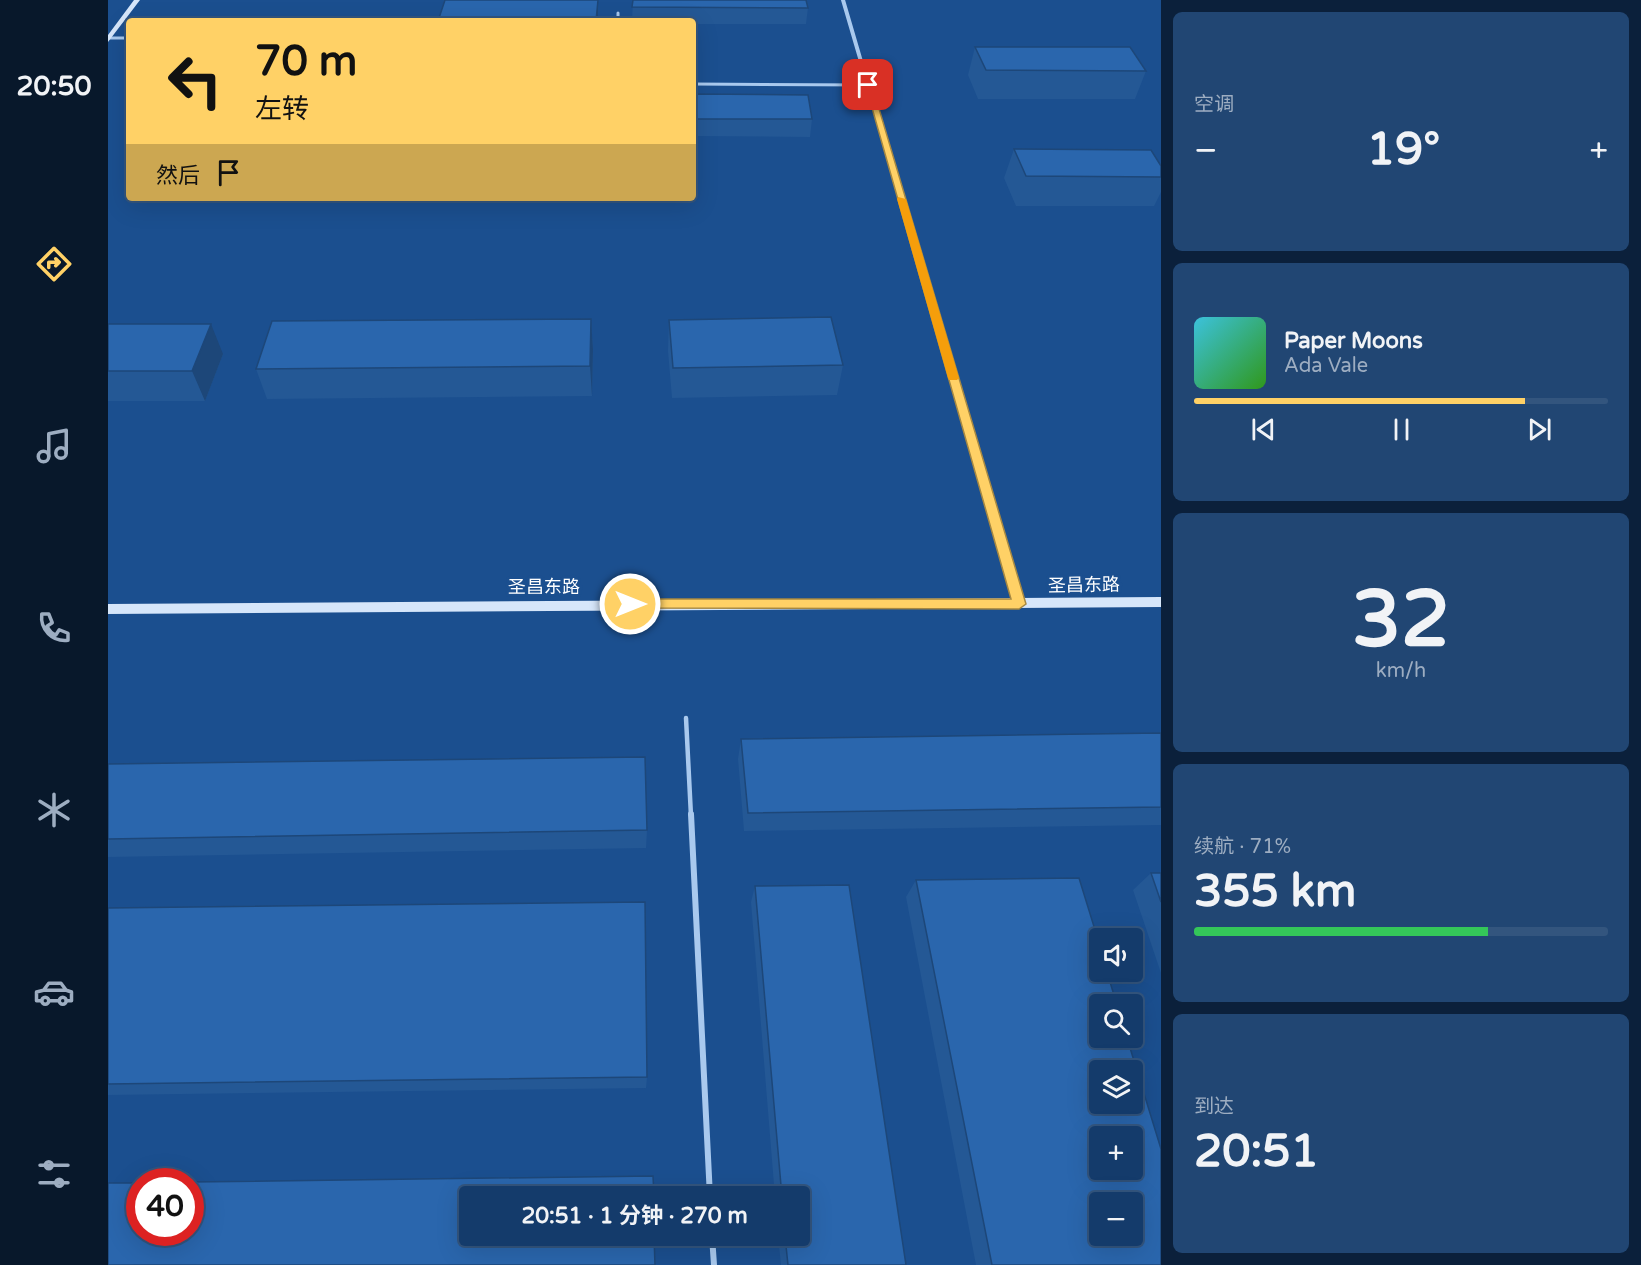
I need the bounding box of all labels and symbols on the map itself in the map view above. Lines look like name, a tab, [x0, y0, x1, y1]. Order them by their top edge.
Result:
pin	[842, 59, 893, 110]
position arrow	[598, 572, 662, 636]
street label: 圣昌东路	[1048, 573, 1120, 597]
street label: 圣昌东路	[508, 576, 580, 598]
speed limit sign: 40	[126, 1168, 204, 1246]

